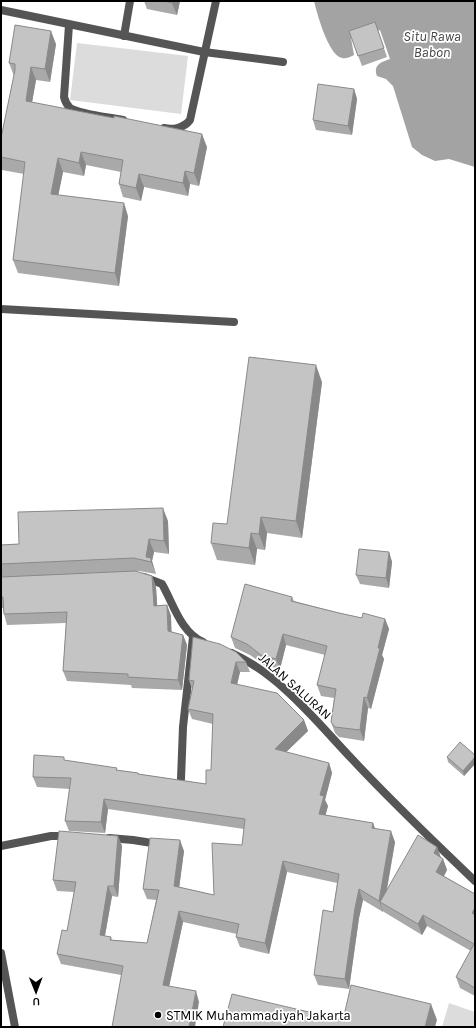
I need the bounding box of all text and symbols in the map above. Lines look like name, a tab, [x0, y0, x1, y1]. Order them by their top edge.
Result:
water label: Situ Rawa Babon	[403, 28, 461, 61]
street label: JALAN SALURAN	[256, 649, 334, 723]
north arrow	[16, 972, 56, 1012]
text: U	[32, 995, 40, 1008]
place label: STMIK Muhammadiyah Jakarta	[166, 1008, 351, 1023]
marker: STMIK Muhammadiyah Jakarta	[153, 1010, 163, 1020]

